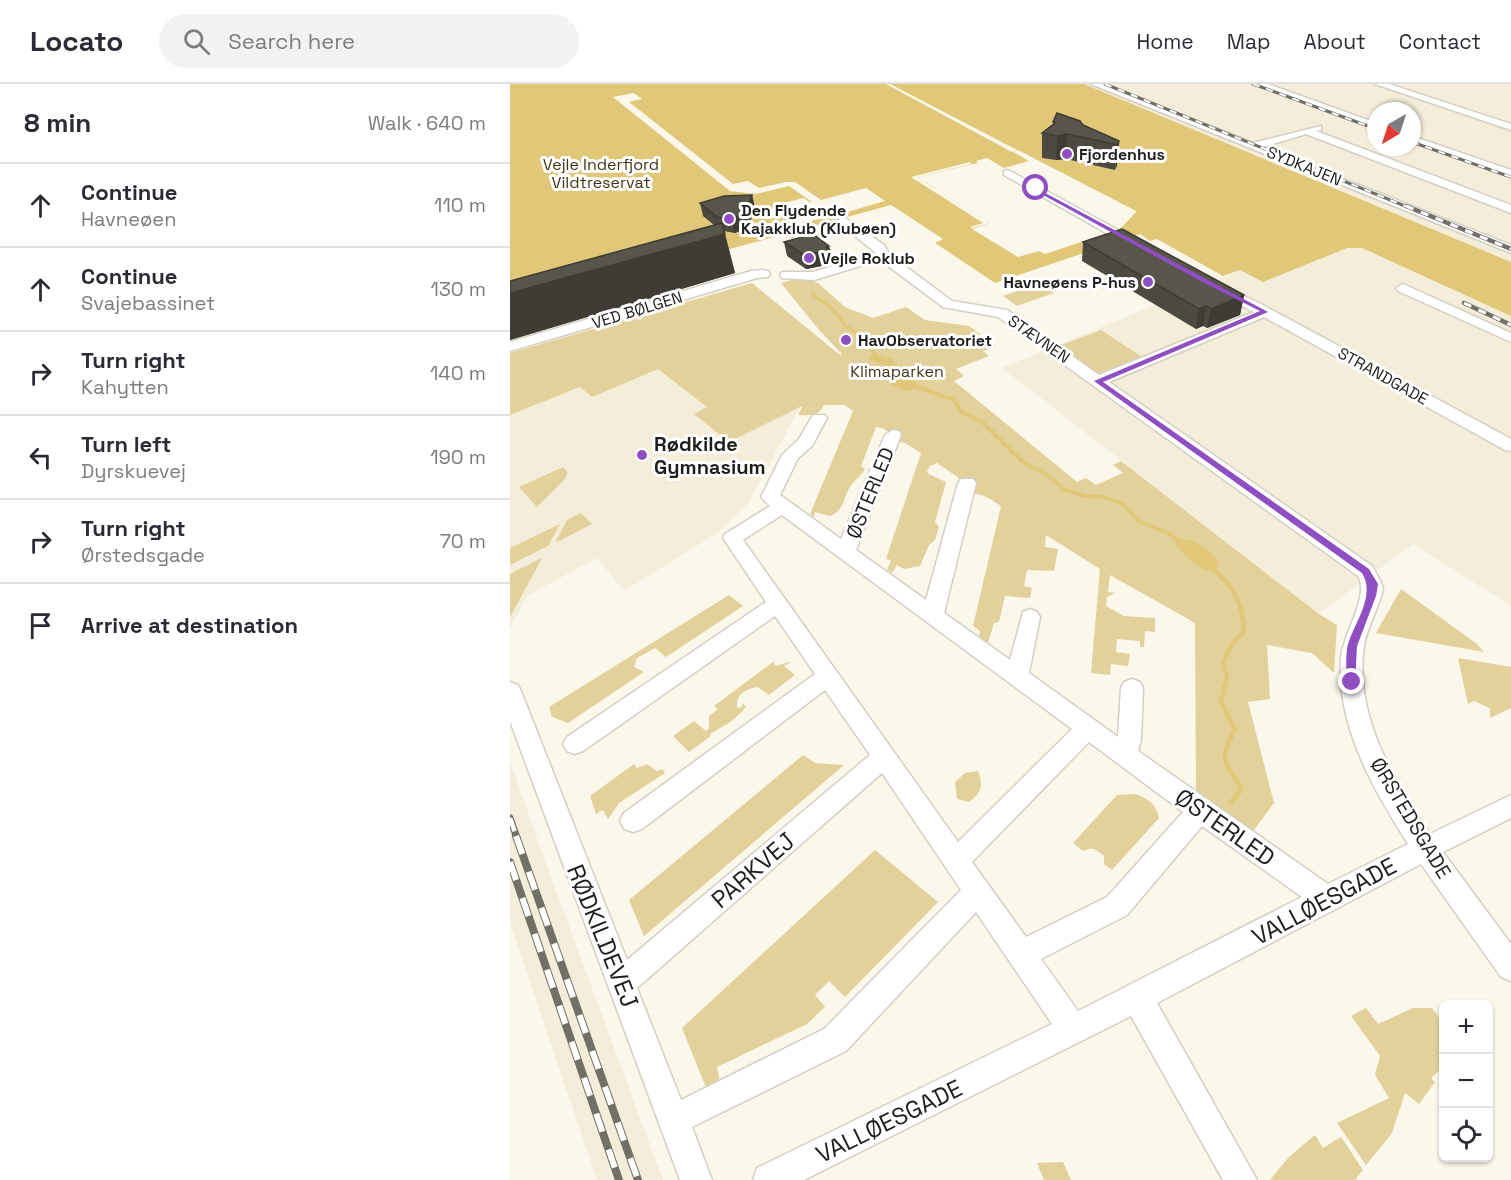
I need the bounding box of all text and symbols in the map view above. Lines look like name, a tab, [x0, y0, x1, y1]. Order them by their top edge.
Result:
search box	[159, 14, 579, 68]
text: Locato	[30, 23, 123, 59]
icon: search	[180, 25, 213, 58]
text: Search here	[228, 27, 355, 55]
text: Home	[1136, 28, 1194, 55]
text: Map	[1227, 28, 1271, 55]
text: About	[1304, 28, 1366, 55]
text: Contact	[1399, 28, 1481, 55]
north arrow	[1367, 102, 1421, 156]
text: 8 min	[24, 106, 91, 140]
text: Walk · 640 m	[368, 110, 486, 136]
street label: SYDKAJEN	[1264, 141, 1344, 191]
place label: Fjordenhus	[1079, 144, 1165, 165]
marker: Fjordenhus	[1060, 147, 1074, 161]
park label: Vejle Inderfjord Vildtreservat	[543, 154, 659, 193]
route start	[1022, 174, 1048, 200]
text: Continue	[81, 178, 177, 206]
icon: ahead	[24, 189, 57, 222]
text: 110 m	[434, 192, 486, 218]
place label: Den Flydende Kajakklub (Klubøen)	[741, 200, 896, 239]
text: Havneøen	[81, 206, 176, 232]
marker: Den Flydende Kajakklub (Klubøen)	[722, 212, 736, 226]
place label: Vejle Roklub	[821, 248, 915, 269]
marker: Vejle Roklub	[802, 251, 816, 265]
text: Continue	[81, 262, 177, 290]
place label: Havneøens P-hus	[1003, 272, 1136, 293]
icon: ahead	[24, 273, 57, 306]
marker: Havneøens P-hus	[1141, 275, 1155, 289]
text: 130 m	[430, 276, 486, 302]
street label: VED BØLGEN	[589, 286, 685, 334]
text: Svajebassinet	[81, 290, 215, 316]
street label: STÆVNEN	[1004, 310, 1074, 368]
place label: HavObservatoriet	[858, 330, 992, 351]
marker: HavObservatoriet	[839, 333, 853, 347]
street label: STRANDGADE	[1334, 342, 1432, 410]
text: Turn right	[81, 346, 186, 374]
icon: right	[24, 357, 57, 390]
text: 140 m	[430, 360, 486, 386]
park label: Klimaparken	[850, 361, 944, 382]
text: Kahytten	[81, 374, 169, 400]
text: Turn left	[81, 430, 171, 458]
place label: Rødkilde Gymnasium	[654, 431, 766, 480]
icon: left	[24, 441, 57, 474]
text: 190 m	[430, 444, 486, 470]
street label: ØSTERLED	[840, 444, 900, 542]
marker: Rødkilde Gymnasium	[635, 448, 649, 462]
text: Dyrskuevej	[81, 458, 186, 484]
text: Turn right	[81, 514, 186, 542]
icon: right	[24, 525, 57, 558]
text: 70 m	[440, 528, 486, 554]
text: Ørstedsgade	[81, 542, 205, 568]
icon: arrive	[24, 609, 57, 642]
text: Arrive at destination	[81, 611, 298, 639]
route end	[1338, 668, 1364, 694]
street label: ØRSTEDSGADE	[1365, 753, 1457, 883]
street label: ØSTERLED	[1169, 781, 1281, 873]
street label: PARKVEJ	[705, 825, 801, 915]
street label: VALLØESGADE	[1246, 850, 1402, 952]
street label: RØDKILDEVEJ	[560, 860, 646, 1012]
map controls	[1439, 1000, 1493, 1162]
button: +	[1439, 1000, 1493, 1054]
button: −	[1439, 1054, 1493, 1108]
street label: VALLØESGADE	[811, 1072, 967, 1170]
button: locate	[1439, 1108, 1493, 1162]

